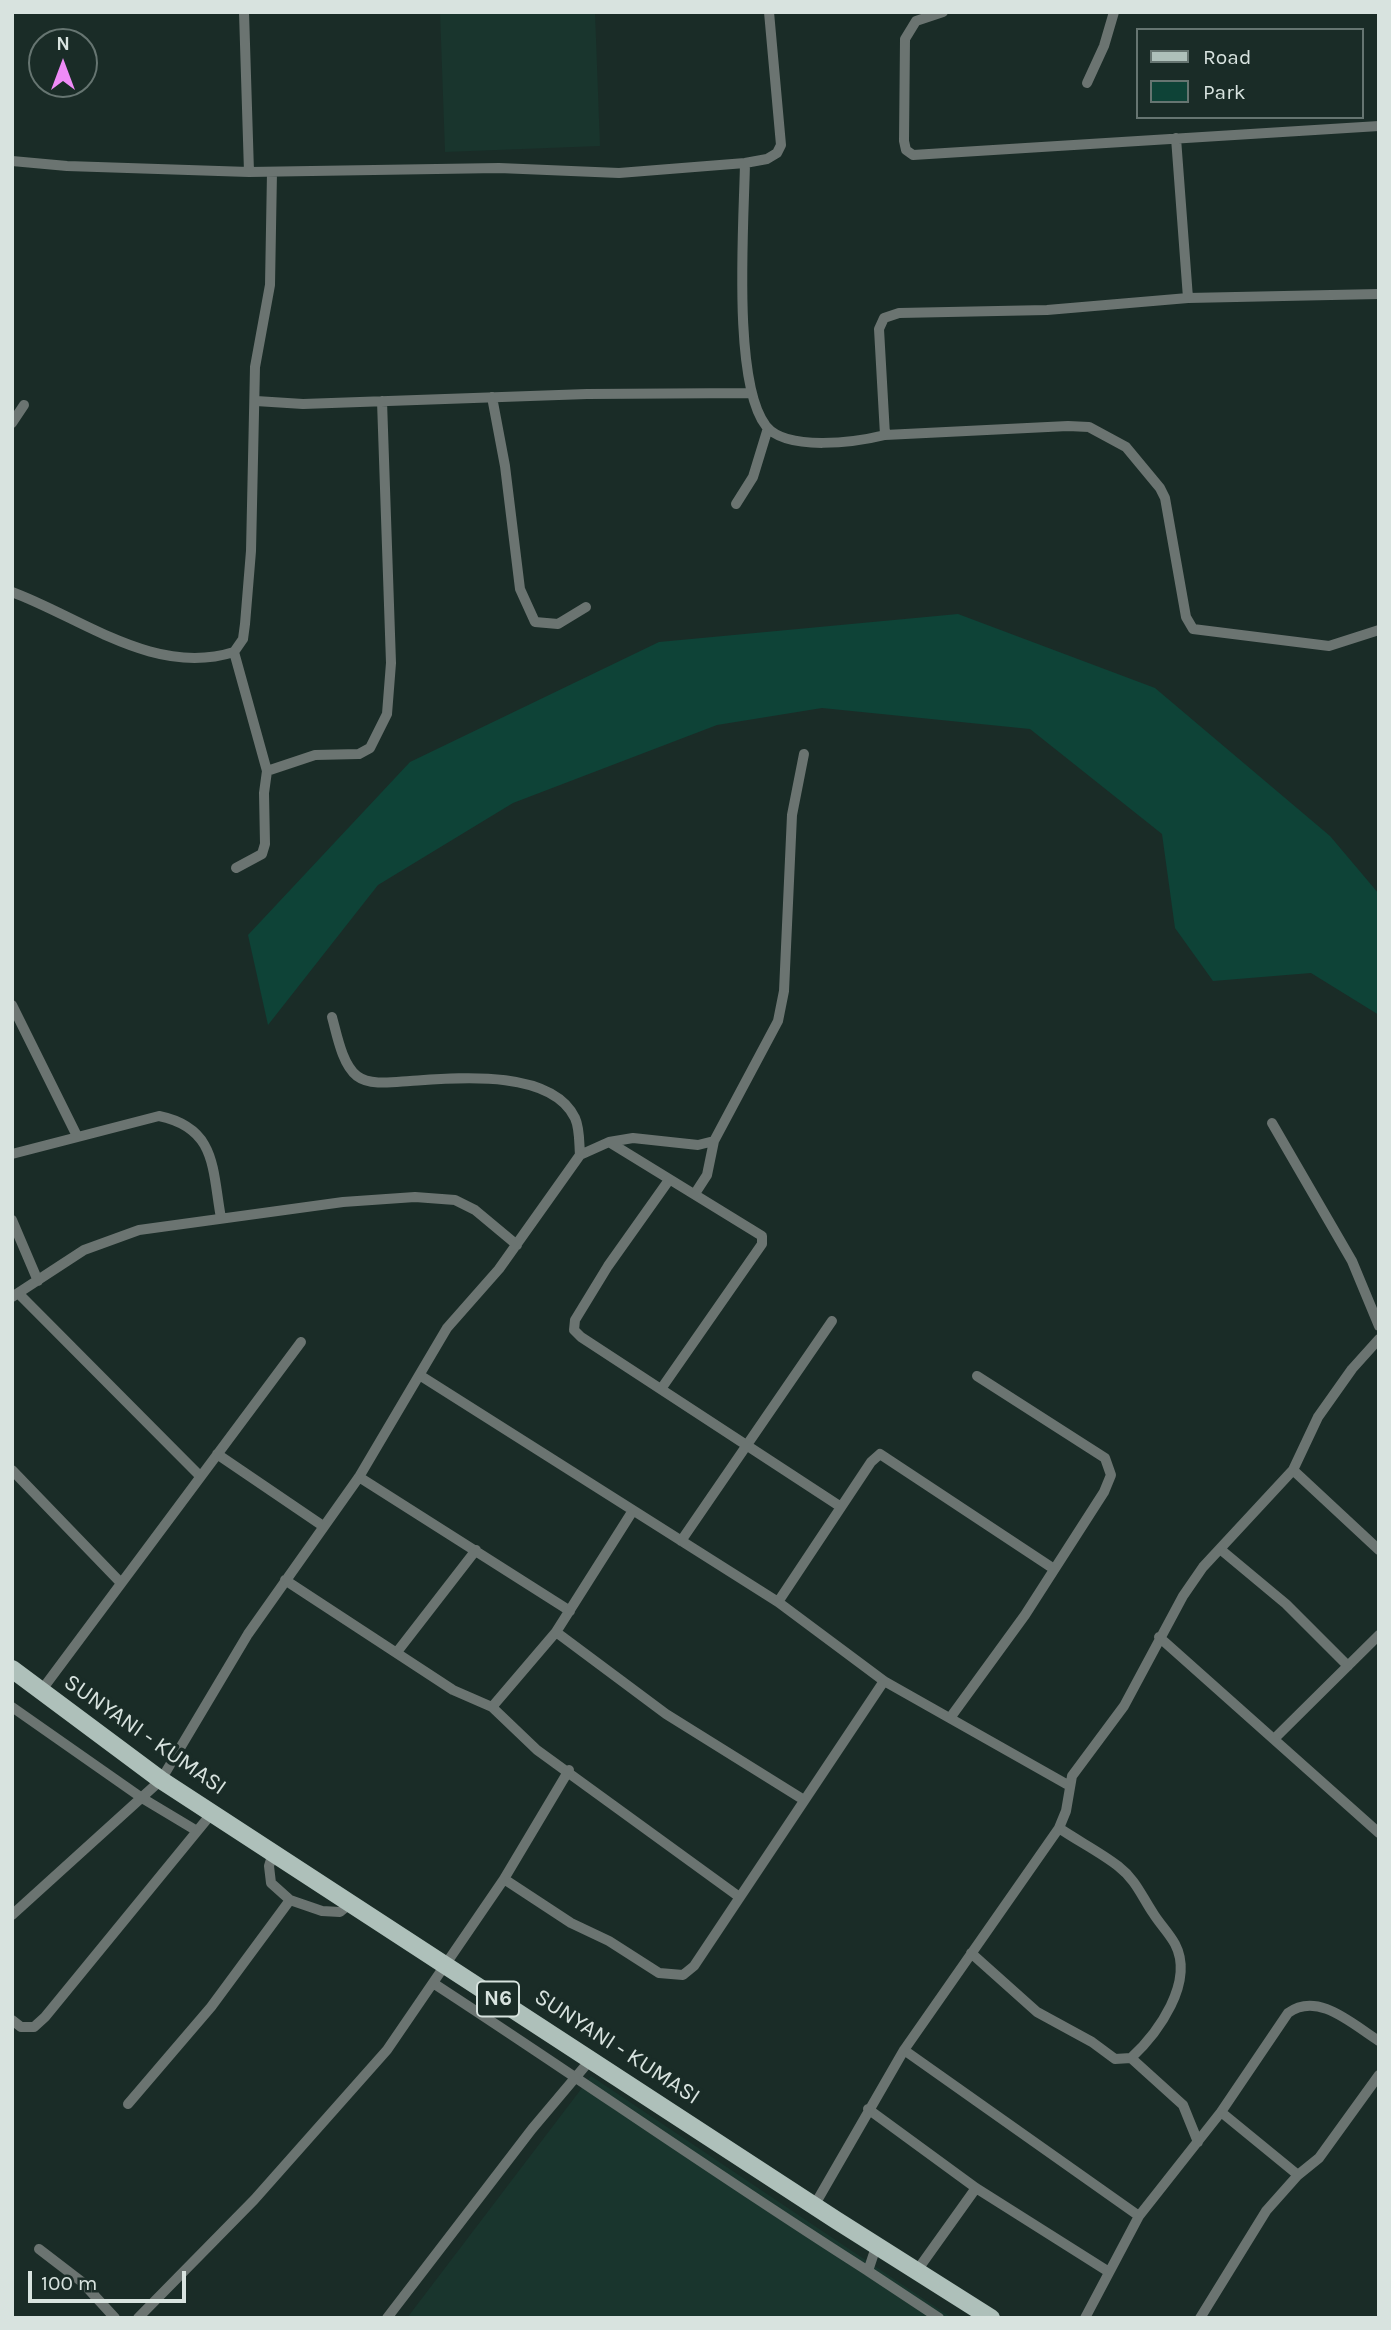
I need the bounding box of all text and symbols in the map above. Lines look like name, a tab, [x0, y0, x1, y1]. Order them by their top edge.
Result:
north arrow	[28, 28, 98, 98]
legend	[1136, 28, 1363, 119]
text: N	[56, 33, 70, 55]
text: Road	[1203, 45, 1251, 69]
text: Park	[1203, 80, 1246, 104]
street label: SUNYANI - KUMASI	[58, 1669, 232, 1801]
road number: N6	[477, 1982, 519, 2016]
street label: SUNYANI - KUMASI	[529, 1983, 705, 2111]
scale bar	[32, 2256, 189, 2300]
text: 100 m	[41, 2271, 98, 2295]

